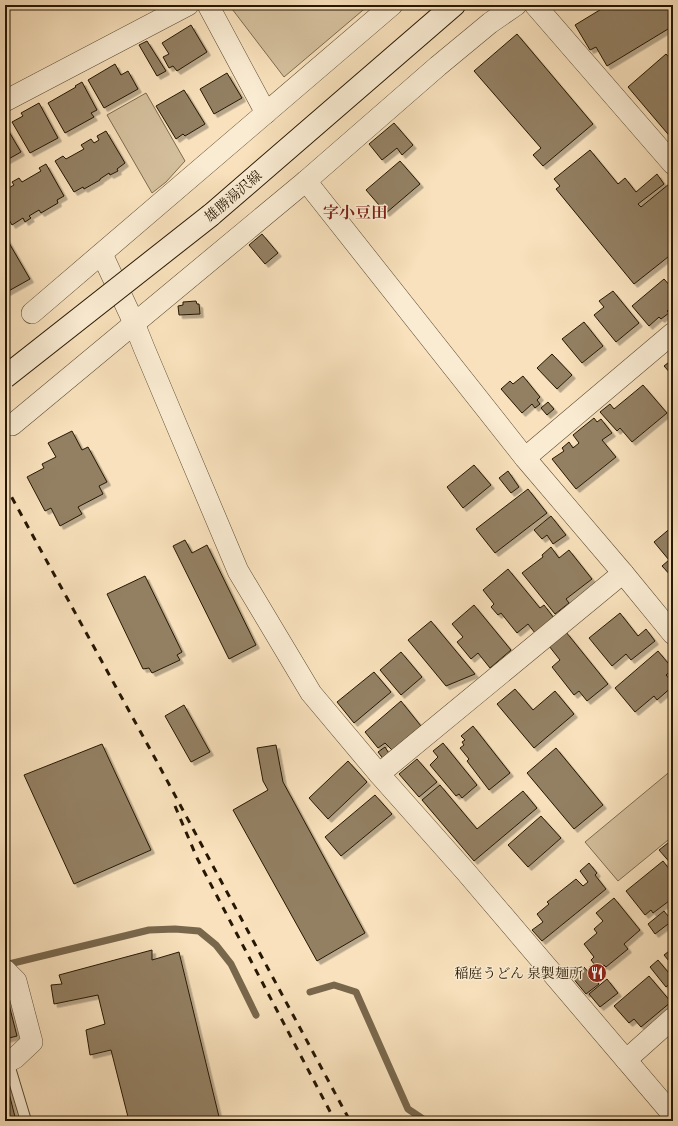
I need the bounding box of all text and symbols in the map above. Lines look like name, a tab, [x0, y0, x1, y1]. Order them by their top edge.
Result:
street label: 雄勝湯沢線	[201, 166, 265, 226]
district label: 字小豆田	[323, 202, 387, 223]
restaurant icon: 稲庭うどん 泉製麺所	[586, 962, 608, 984]
place label: 稲庭うどん 泉製麺所	[454, 964, 583, 982]

